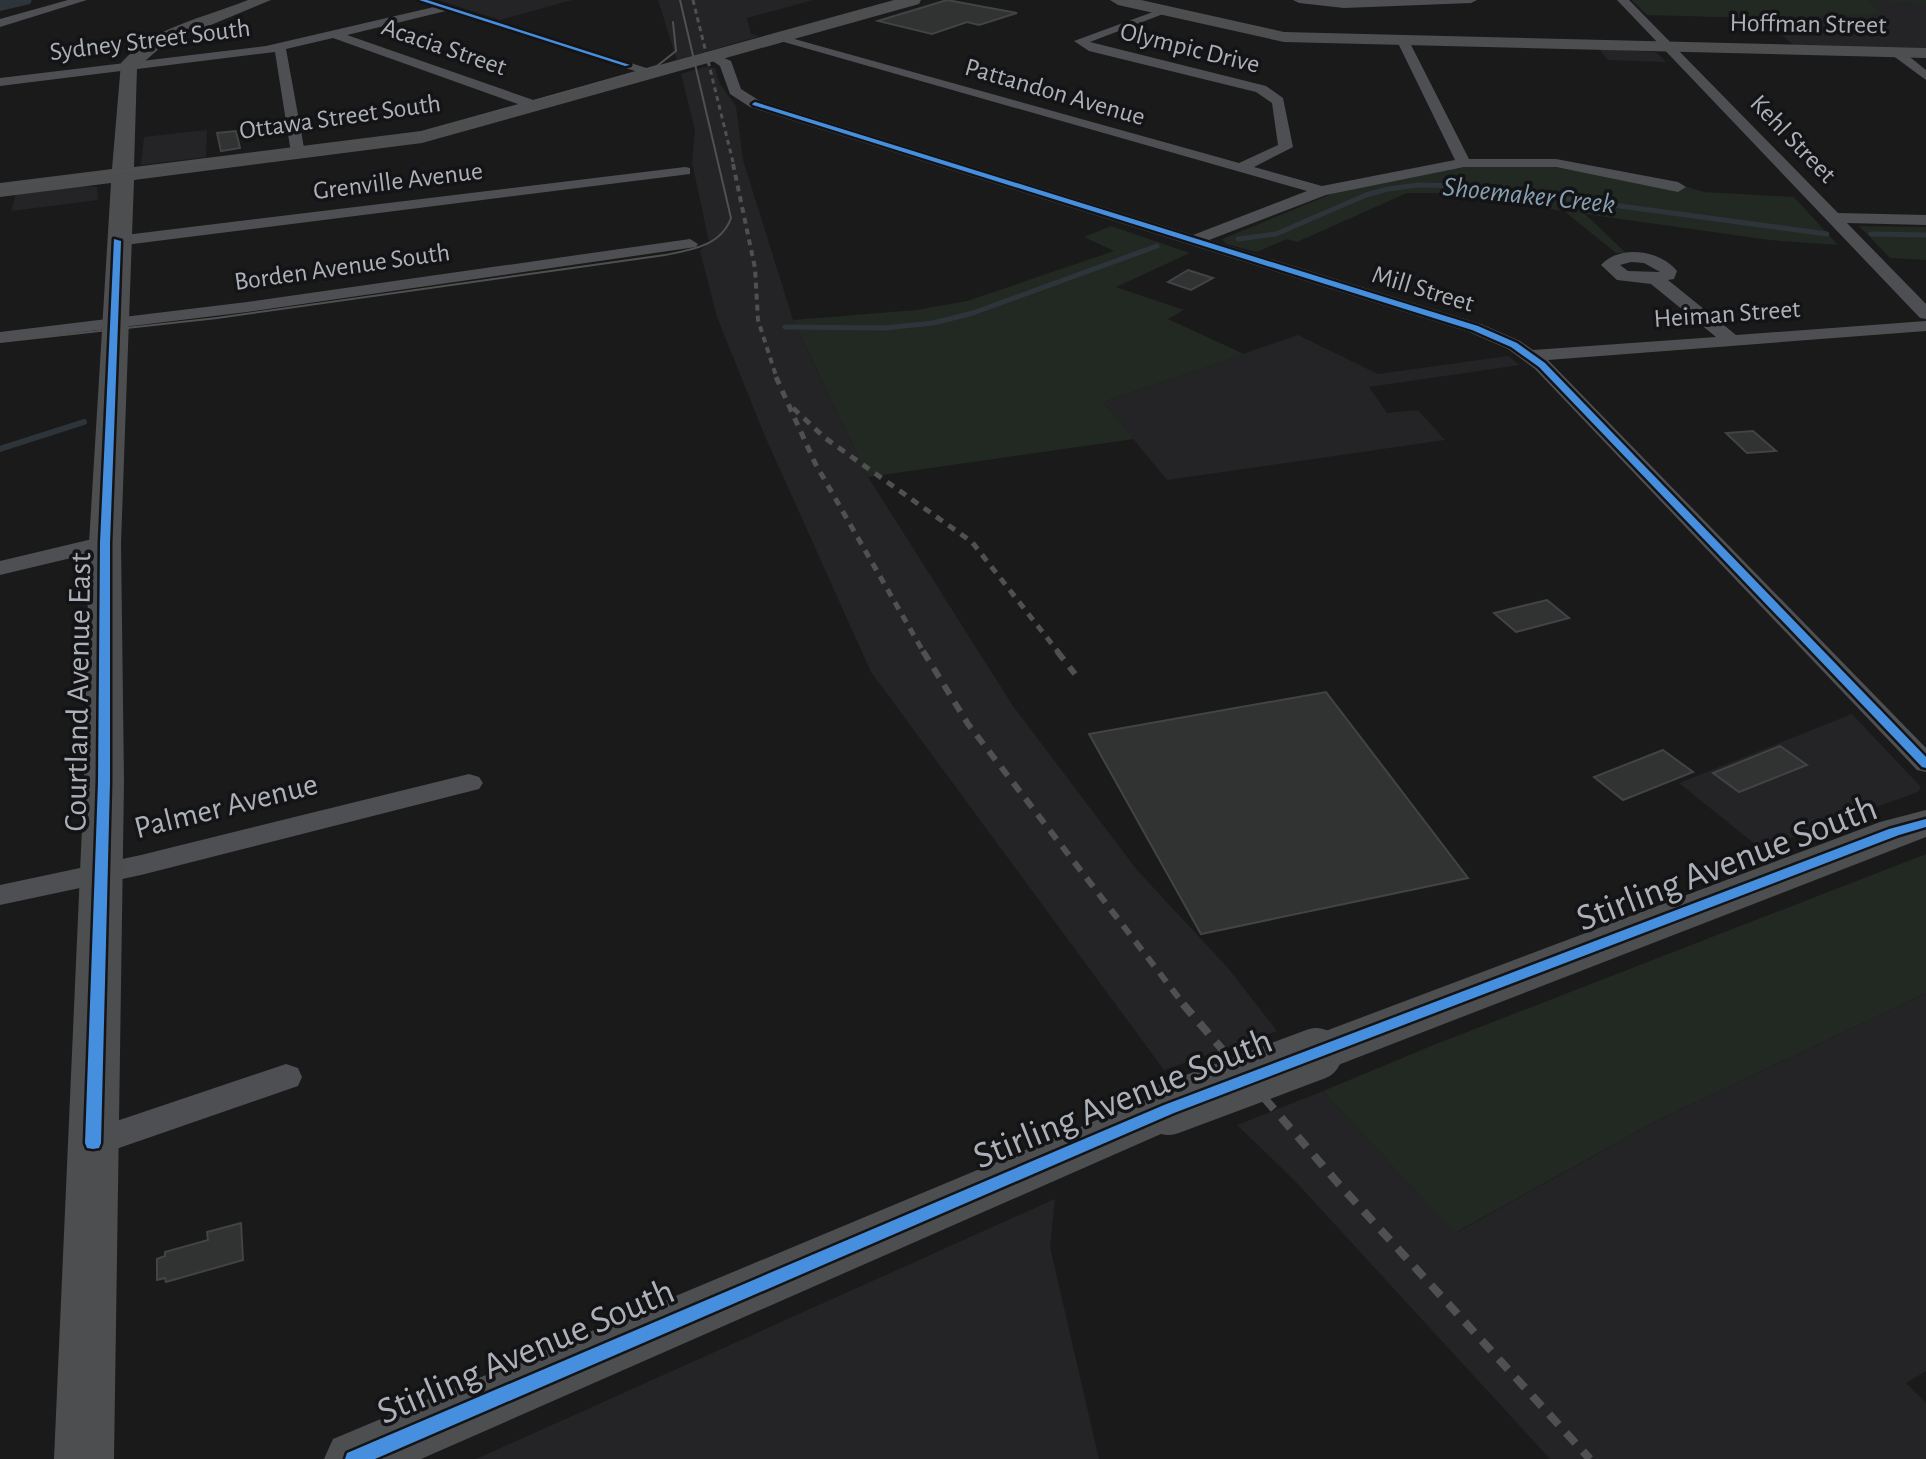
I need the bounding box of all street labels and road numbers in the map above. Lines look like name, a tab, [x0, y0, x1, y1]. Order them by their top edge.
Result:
street label: Hoffman Street	[1729, 10, 1887, 38]
street label: Acacia Street	[378, 14, 510, 80]
street label: Sydney Street South	[48, 15, 252, 65]
street label: Olympic Drive	[1118, 18, 1262, 78]
street label: Pattandon Avenue	[962, 54, 1148, 130]
street label: Ottawa Street South	[238, 90, 442, 144]
street label: Kehl Street	[1745, 90, 1841, 188]
street label: Grenville Avenue	[312, 158, 484, 204]
street label: Borden Avenue South	[233, 239, 451, 295]
street label: Mill Street	[1369, 261, 1477, 317]
street label: Heiman Street	[1653, 296, 1801, 332]
street label: Courtland Avenue East	[60, 552, 96, 832]
street label: Palmer Avenue	[131, 768, 321, 844]
street label: Stirling Avenue South	[1571, 789, 1883, 939]
street label: Stirling Avenue South	[968, 1022, 1278, 1176]
street label: Stirling Avenue South	[372, 1272, 680, 1432]

